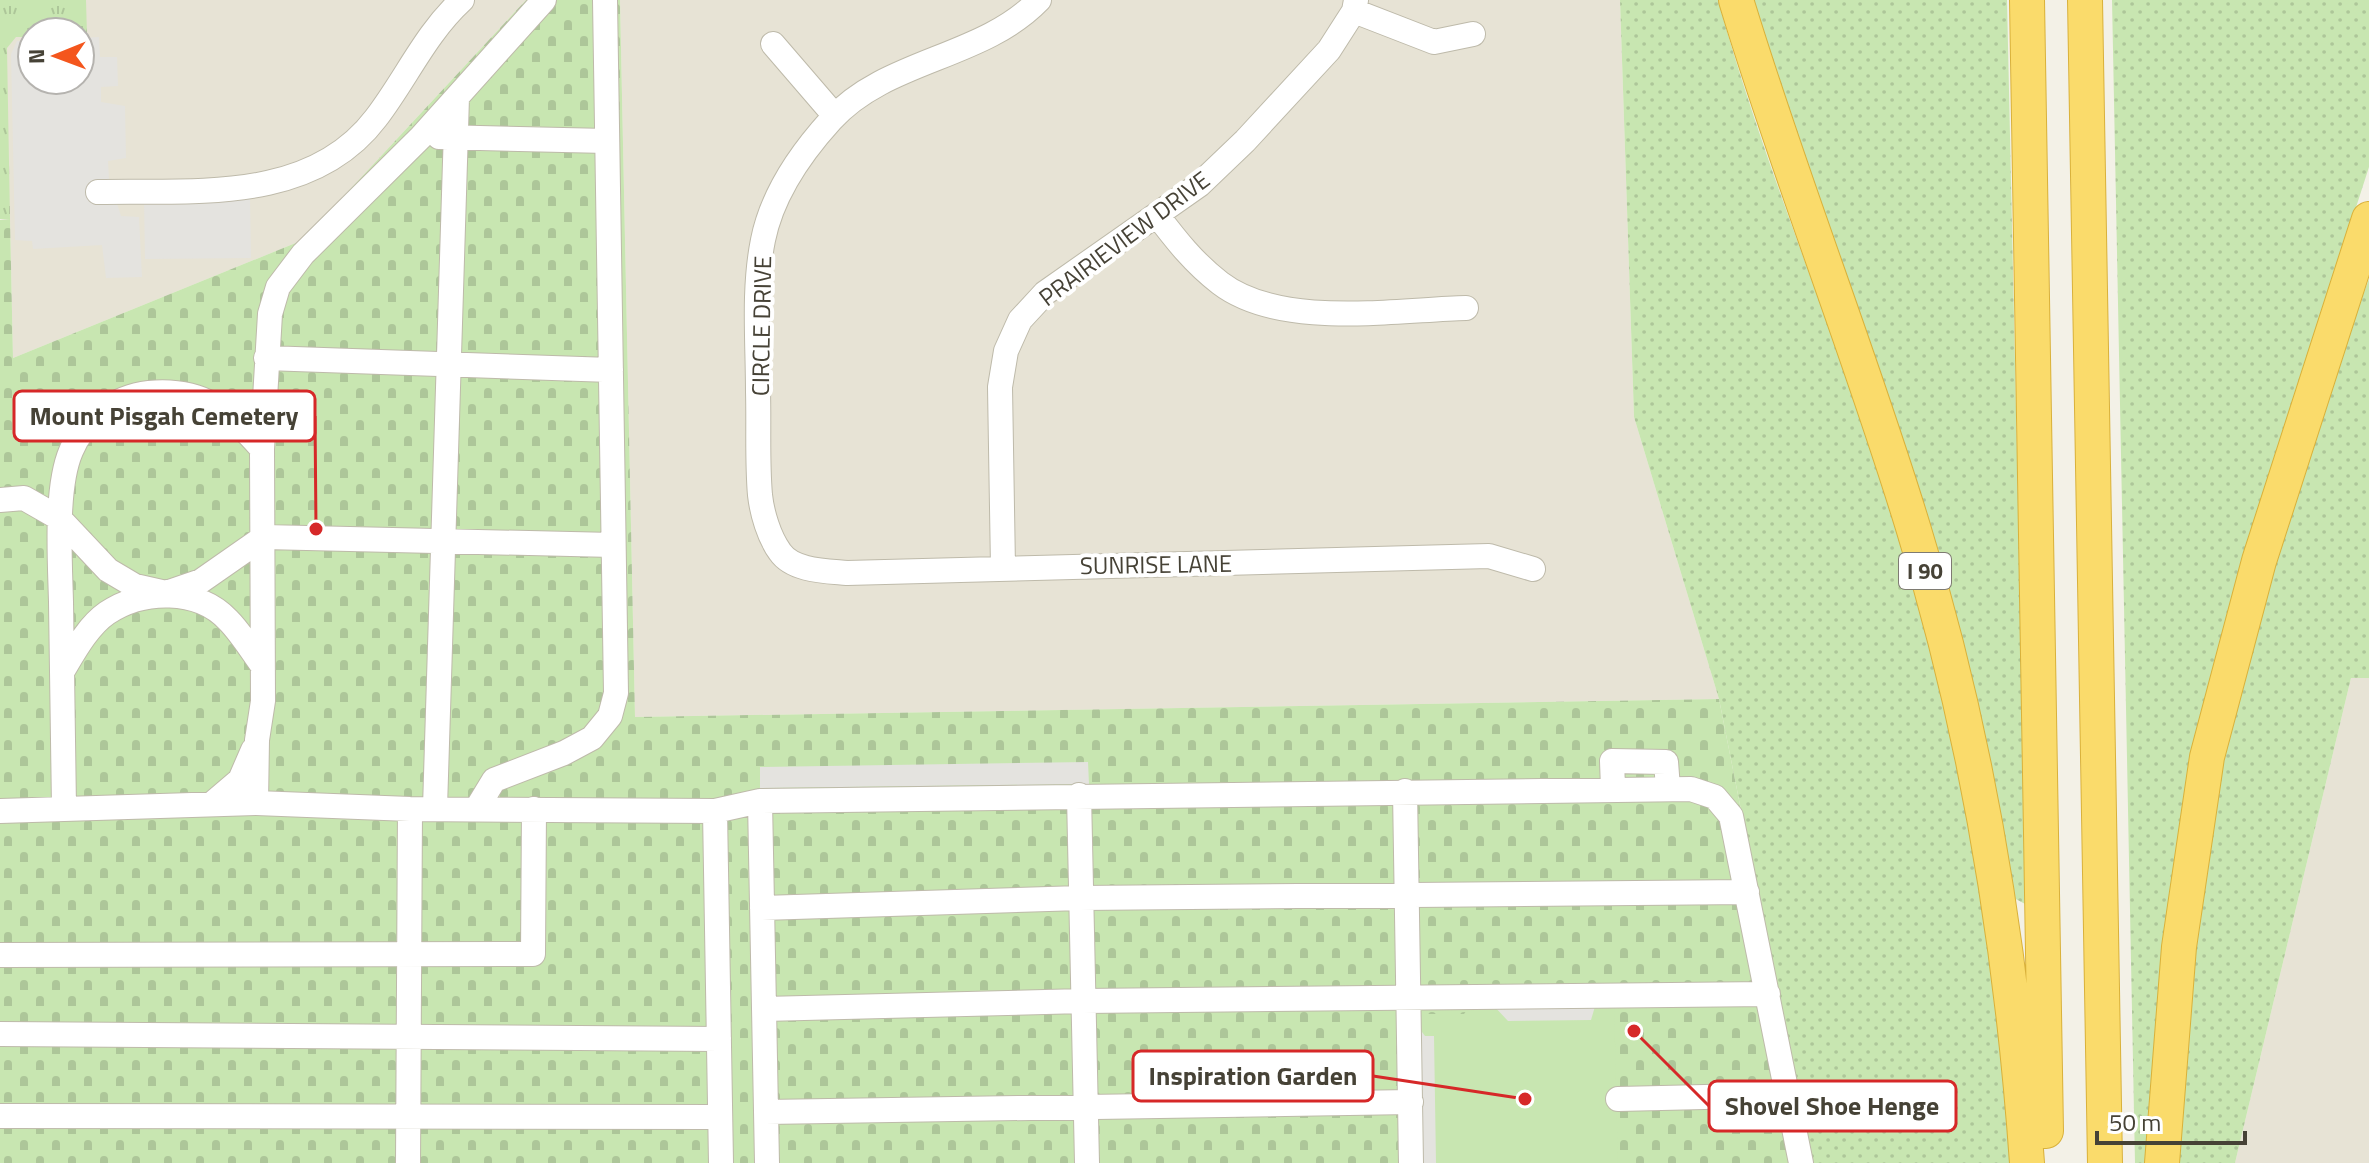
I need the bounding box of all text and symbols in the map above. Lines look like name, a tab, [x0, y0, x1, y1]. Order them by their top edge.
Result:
north arrow	[16, 16, 96, 96]
text: N	[19, 48, 53, 64]
street label: PRAIRIEVIEW DRIVE	[1031, 162, 1217, 314]
street label: CIRCLE DRIVE	[742, 256, 780, 396]
callout: Mount Pisgah Cemetery	[14, 391, 315, 441]
text: Mount Pisgah Cemetery	[29, 396, 299, 435]
street label: SUNRISE LANE	[1080, 545, 1232, 583]
road number: I 90	[1899, 553, 1951, 589]
callout: Inspiration Garden	[1133, 1051, 1373, 1101]
text: Inspiration Garden	[1149, 1056, 1357, 1095]
callout: Shovel Shoe Henge	[1709, 1081, 1956, 1131]
text: Shovel Shoe Henge	[1725, 1086, 1939, 1125]
scale bar	[2097, 1095, 2245, 1145]
text: 50 m	[2109, 1104, 2161, 1140]

